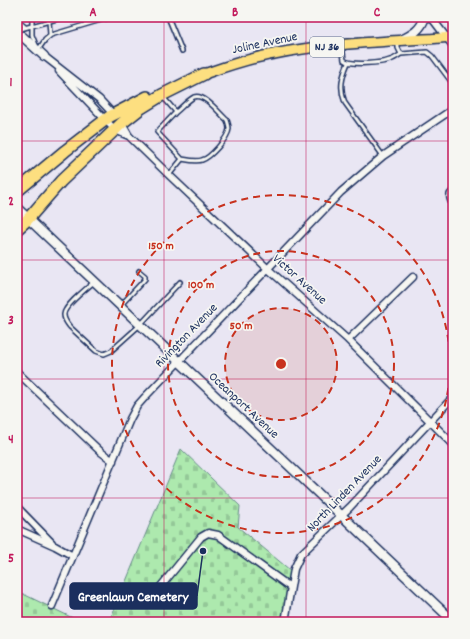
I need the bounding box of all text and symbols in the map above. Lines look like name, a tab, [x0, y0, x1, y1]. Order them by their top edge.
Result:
text: A	[89, 4, 97, 23]
text: B	[232, 4, 238, 23]
text: C	[374, 4, 381, 23]
street label: Joline Avenue	[231, 28, 300, 60]
road number: NJ 36	[310, 37, 344, 57]
text: 1	[10, 74, 13, 93]
text: 2	[8, 193, 14, 212]
text: 150 m	[148, 238, 174, 255]
street label: Victor Avenue	[267, 250, 331, 310]
text: 100 m	[188, 277, 214, 294]
street label: Rivington Avenue	[151, 299, 223, 373]
text: 3	[8, 312, 14, 331]
text: 50 m	[229, 318, 253, 335]
centre of rings	[274, 357, 288, 371]
street label: Oceanport Avenue	[203, 368, 283, 444]
text: 4	[8, 431, 14, 450]
street label: North Linden Avenue	[303, 451, 387, 537]
text: 5	[8, 550, 14, 569]
callout: Greenlawn Cemetery	[70, 583, 197, 609]
text: Greenlawn Cemetery	[78, 588, 190, 608]

